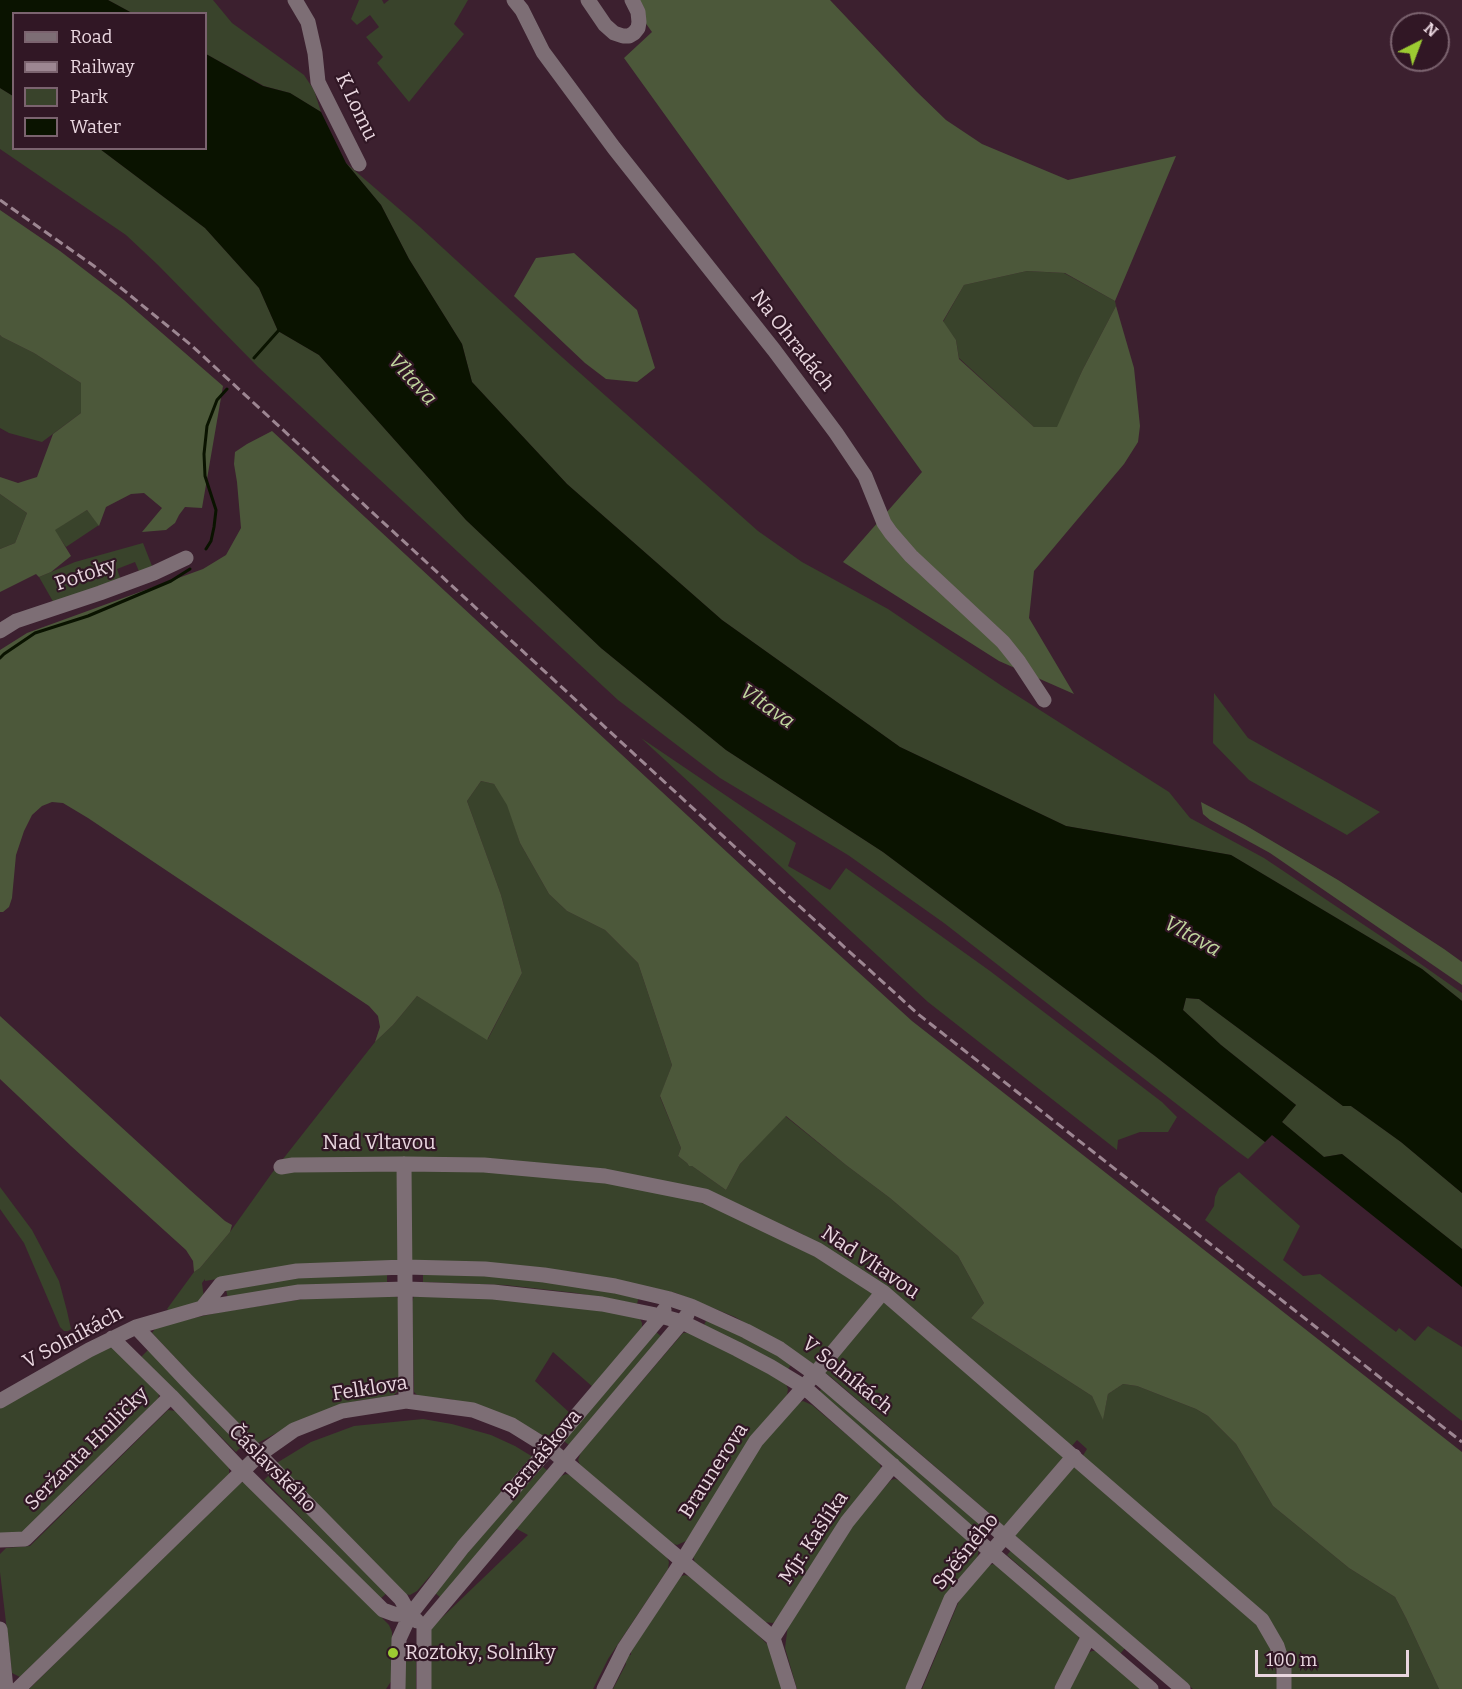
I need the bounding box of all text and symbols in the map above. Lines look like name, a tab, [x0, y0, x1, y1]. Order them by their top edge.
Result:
legend	[12, 12, 207, 150]
north arrow	[1390, 12, 1450, 72]
text: N	[1420, 19, 1442, 41]
text: Road	[70, 26, 112, 48]
text: Railway	[70, 56, 134, 78]
street label: K Lomu	[330, 69, 382, 145]
text: Park	[70, 86, 108, 108]
text: Water	[70, 116, 121, 138]
street label: Na Ohradách	[745, 286, 839, 396]
water label: Vltava	[382, 349, 442, 411]
street label: Potoky	[52, 553, 120, 597]
water label: Vltava	[735, 679, 799, 735]
water label: Vltava	[1159, 911, 1225, 963]
street label: Nad Vltavou	[322, 1131, 436, 1155]
street label: Nad Vltavou	[816, 1221, 924, 1305]
street label: V Solníkách	[19, 1302, 127, 1374]
street label: V Solníkách	[797, 1332, 897, 1420]
street label: Felklova	[331, 1371, 409, 1407]
street label: Seržanta Hniličky	[20, 1382, 154, 1516]
street label: Bernáškova	[499, 1405, 587, 1503]
street label: Braunerova	[674, 1419, 754, 1523]
street label: Čáslavského	[223, 1420, 321, 1518]
street label: Mjr. Kašlíka	[774, 1487, 854, 1589]
street label: Spěšného	[928, 1509, 1004, 1595]
scale bar	[1258, 1638, 1412, 1676]
place label: Roztoky, Solníky	[405, 1641, 556, 1665]
marker: Roztoky, Solníky	[386, 1646, 400, 1660]
text: 100 m	[1266, 1649, 1317, 1671]

